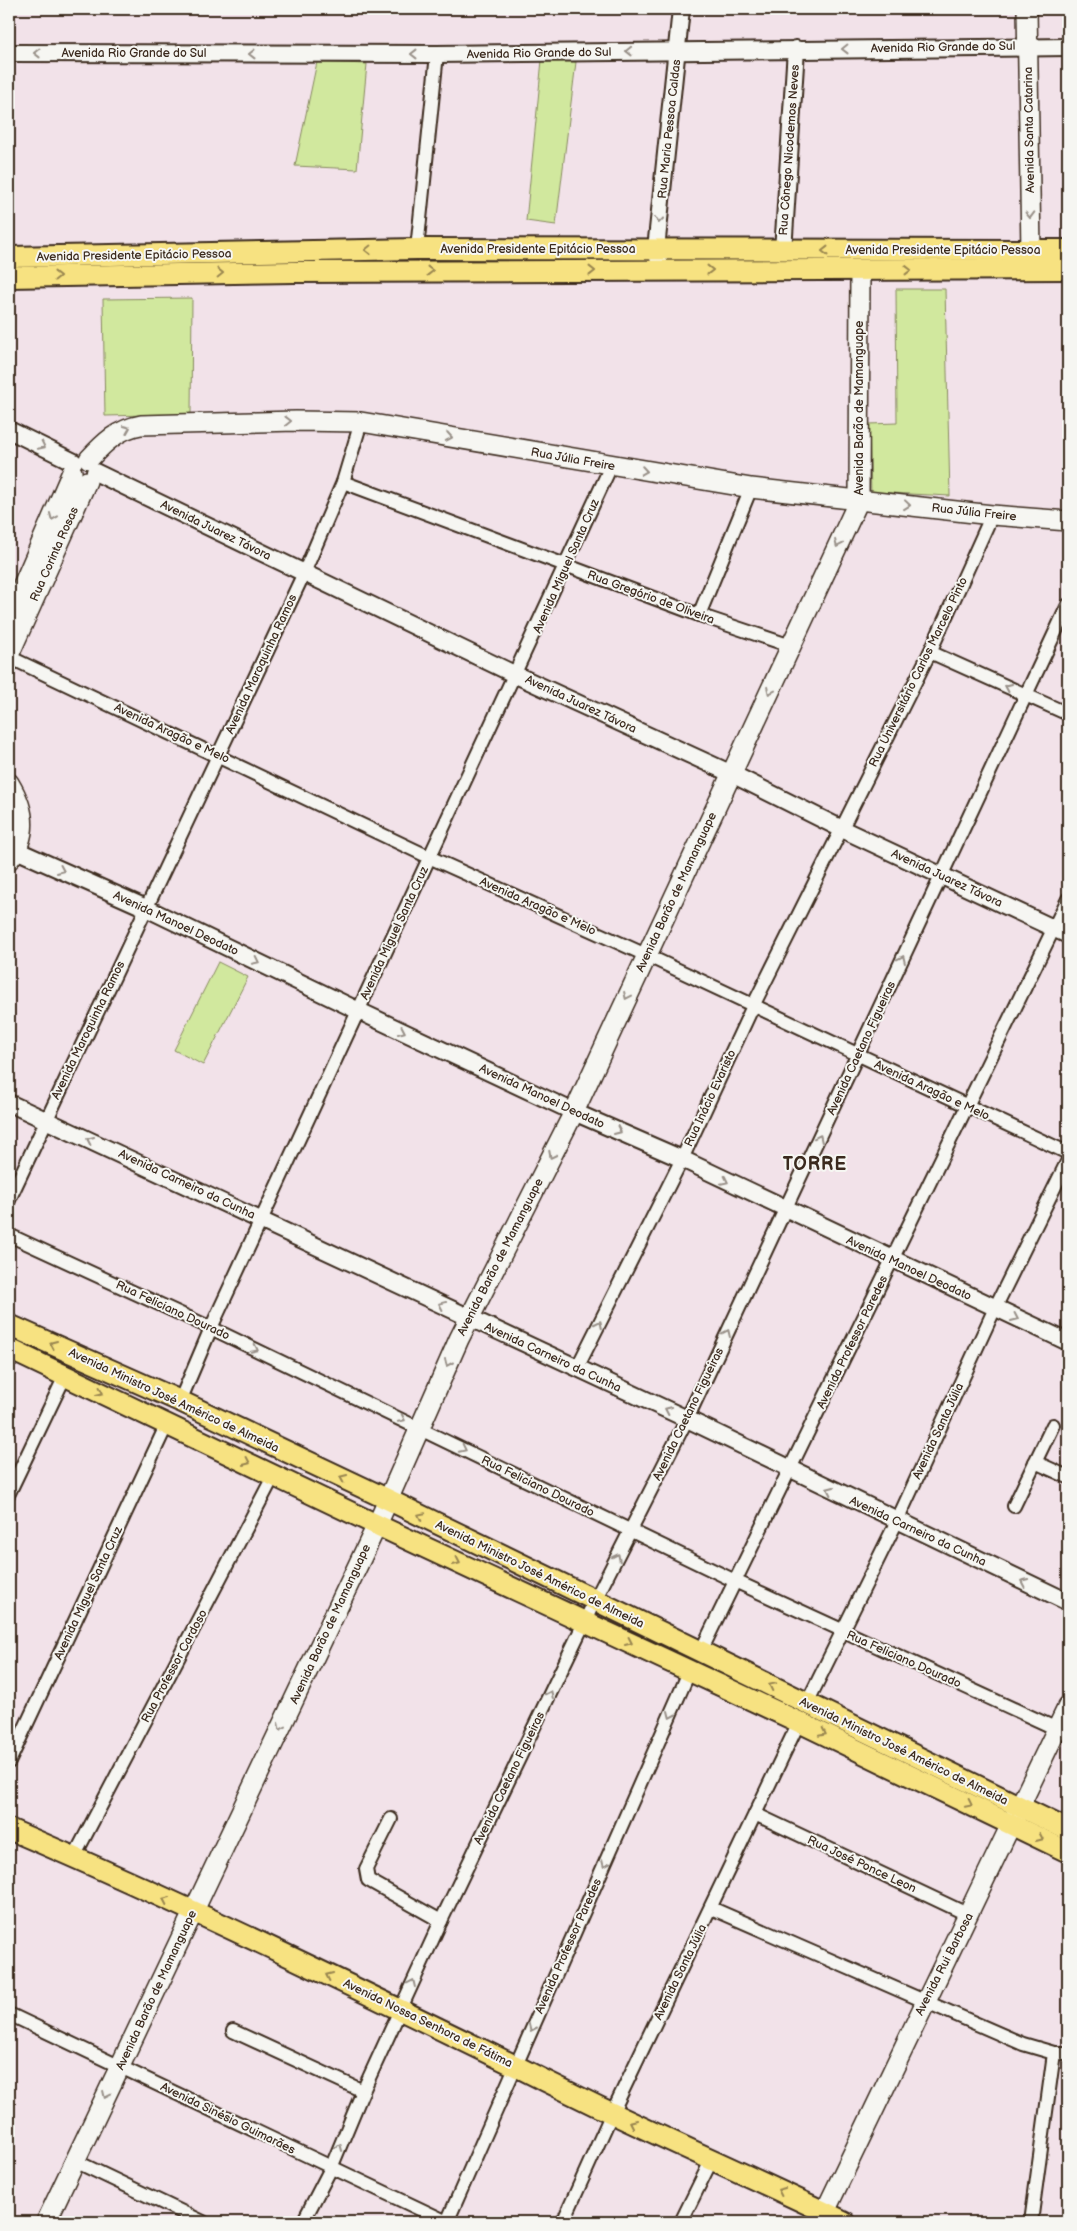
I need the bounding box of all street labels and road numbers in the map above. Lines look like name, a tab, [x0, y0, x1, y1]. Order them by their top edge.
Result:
street label: Avenida Rio Grande do Sul	[870, 39, 1016, 56]
street label: Avenida Rio Grande do Sul	[466, 45, 612, 62]
street label: Avenida Rio Grande do Sul	[62, 46, 206, 61]
street label: Rua Maria Pessoa Caldas	[655, 59, 684, 199]
street label: Rua Cônego Nicodemos Neves	[776, 64, 803, 236]
street label: Avenida Santa Catarina	[1021, 67, 1038, 193]
street label: Avenida Presidente Epitácio Pessoa	[441, 242, 636, 257]
street label: Avenida Presidente Epitácio Pessoa	[846, 243, 1041, 258]
street label: Avenida Presidente Epitácio Pessoa	[36, 246, 232, 265]
street label: Avenida Barão de Mamanguape	[852, 321, 867, 495]
street label: Rua Júlia Freire	[530, 445, 616, 474]
street label: Avenida Juarez Távora	[158, 497, 274, 564]
street label: Avenida Miguel Santa Cruz	[530, 497, 603, 636]
street label: Rua Júlia Freire	[931, 501, 1017, 524]
street label: Rua Corinta Rosas	[27, 505, 82, 604]
street label: Rua Gregório de Oliveira	[585, 567, 717, 628]
street label: Rua Universitário Carlos Marcelo Pinto	[866, 575, 971, 770]
street label: Avenida Maroquinha Ramos	[222, 592, 300, 736]
street label: Avenida Juarez Távora	[523, 672, 639, 737]
street label: Avenida Aragão e Melo	[112, 700, 232, 767]
street label: Avenida Barão de Mamanguape	[633, 810, 720, 975]
street label: Avenida Juarez Távora	[889, 846, 1005, 911]
street label: Avenida Miguel Santa Cruz	[357, 864, 432, 1002]
street label: Avenida Aragão e Melo	[477, 874, 598, 939]
street label: Avenida Manoel Deodato	[111, 888, 241, 959]
street label: Avenida Maroquinha Ramos	[48, 958, 129, 1102]
street label: Avenida Caetano Figueiras	[824, 979, 899, 1118]
street label: Rua Inácio Evaristo	[681, 1047, 740, 1149]
street label: Avenida Aragão e Melo	[872, 1057, 992, 1124]
street label: Avenida Manoel Deodato	[477, 1061, 607, 1132]
street label: Avenida Carneiro da Cunha	[116, 1146, 258, 1223]
street label: Avenida Barão de Mamanguape	[454, 1176, 547, 1338]
street label: Avenida Manoel Deodato	[844, 1233, 974, 1304]
street label: Avenida Professor Paredes	[814, 1273, 891, 1411]
street label: Rua Feliciano Dourado	[113, 1277, 232, 1344]
street label: Avenida Carneiro da Cunha	[482, 1319, 624, 1396]
street label: Avenida Ministro José Américo de Almeida	[66, 1345, 281, 1456]
street label: Avenida Caetano Figueiras	[650, 1345, 727, 1483]
street label: Avenida Santa Júlia	[910, 1380, 967, 1482]
street label: Rua Feliciano Dourado	[479, 1453, 597, 1520]
street label: Avenida Carneiro da Cunha	[847, 1493, 989, 1570]
street label: Avenida Ministro José Américo de Almeida	[433, 1517, 647, 1632]
street label: Avenida Miguel Santa Cruz	[51, 1524, 126, 1662]
street label: Avenida Barão de Mamanguape	[287, 1542, 374, 1707]
street label: Rua Professor Cardoso	[138, 1607, 211, 1725]
street label: Rua Feliciano Dourado	[844, 1627, 964, 1692]
street label: Avenida Ministro José Américo de Almeida	[797, 1694, 1011, 1809]
street label: Avenida Caetano Figueiras	[471, 1709, 548, 1847]
street label: Rua José Ponce Leon	[805, 1833, 919, 1896]
street label: Avenida Professor Paredes	[532, 1876, 605, 2016]
street label: Avenida Barão de Mamanguape	[113, 1908, 200, 2073]
street label: Avenida Rui Barbosa	[912, 1910, 977, 2018]
street label: Avenida Santa Júlia	[651, 1922, 710, 2023]
street label: Avenida Nossa Senhora de Fátima	[341, 1976, 515, 2071]
street label: Avenida Sinésio Guimarães	[158, 2079, 298, 2158]

